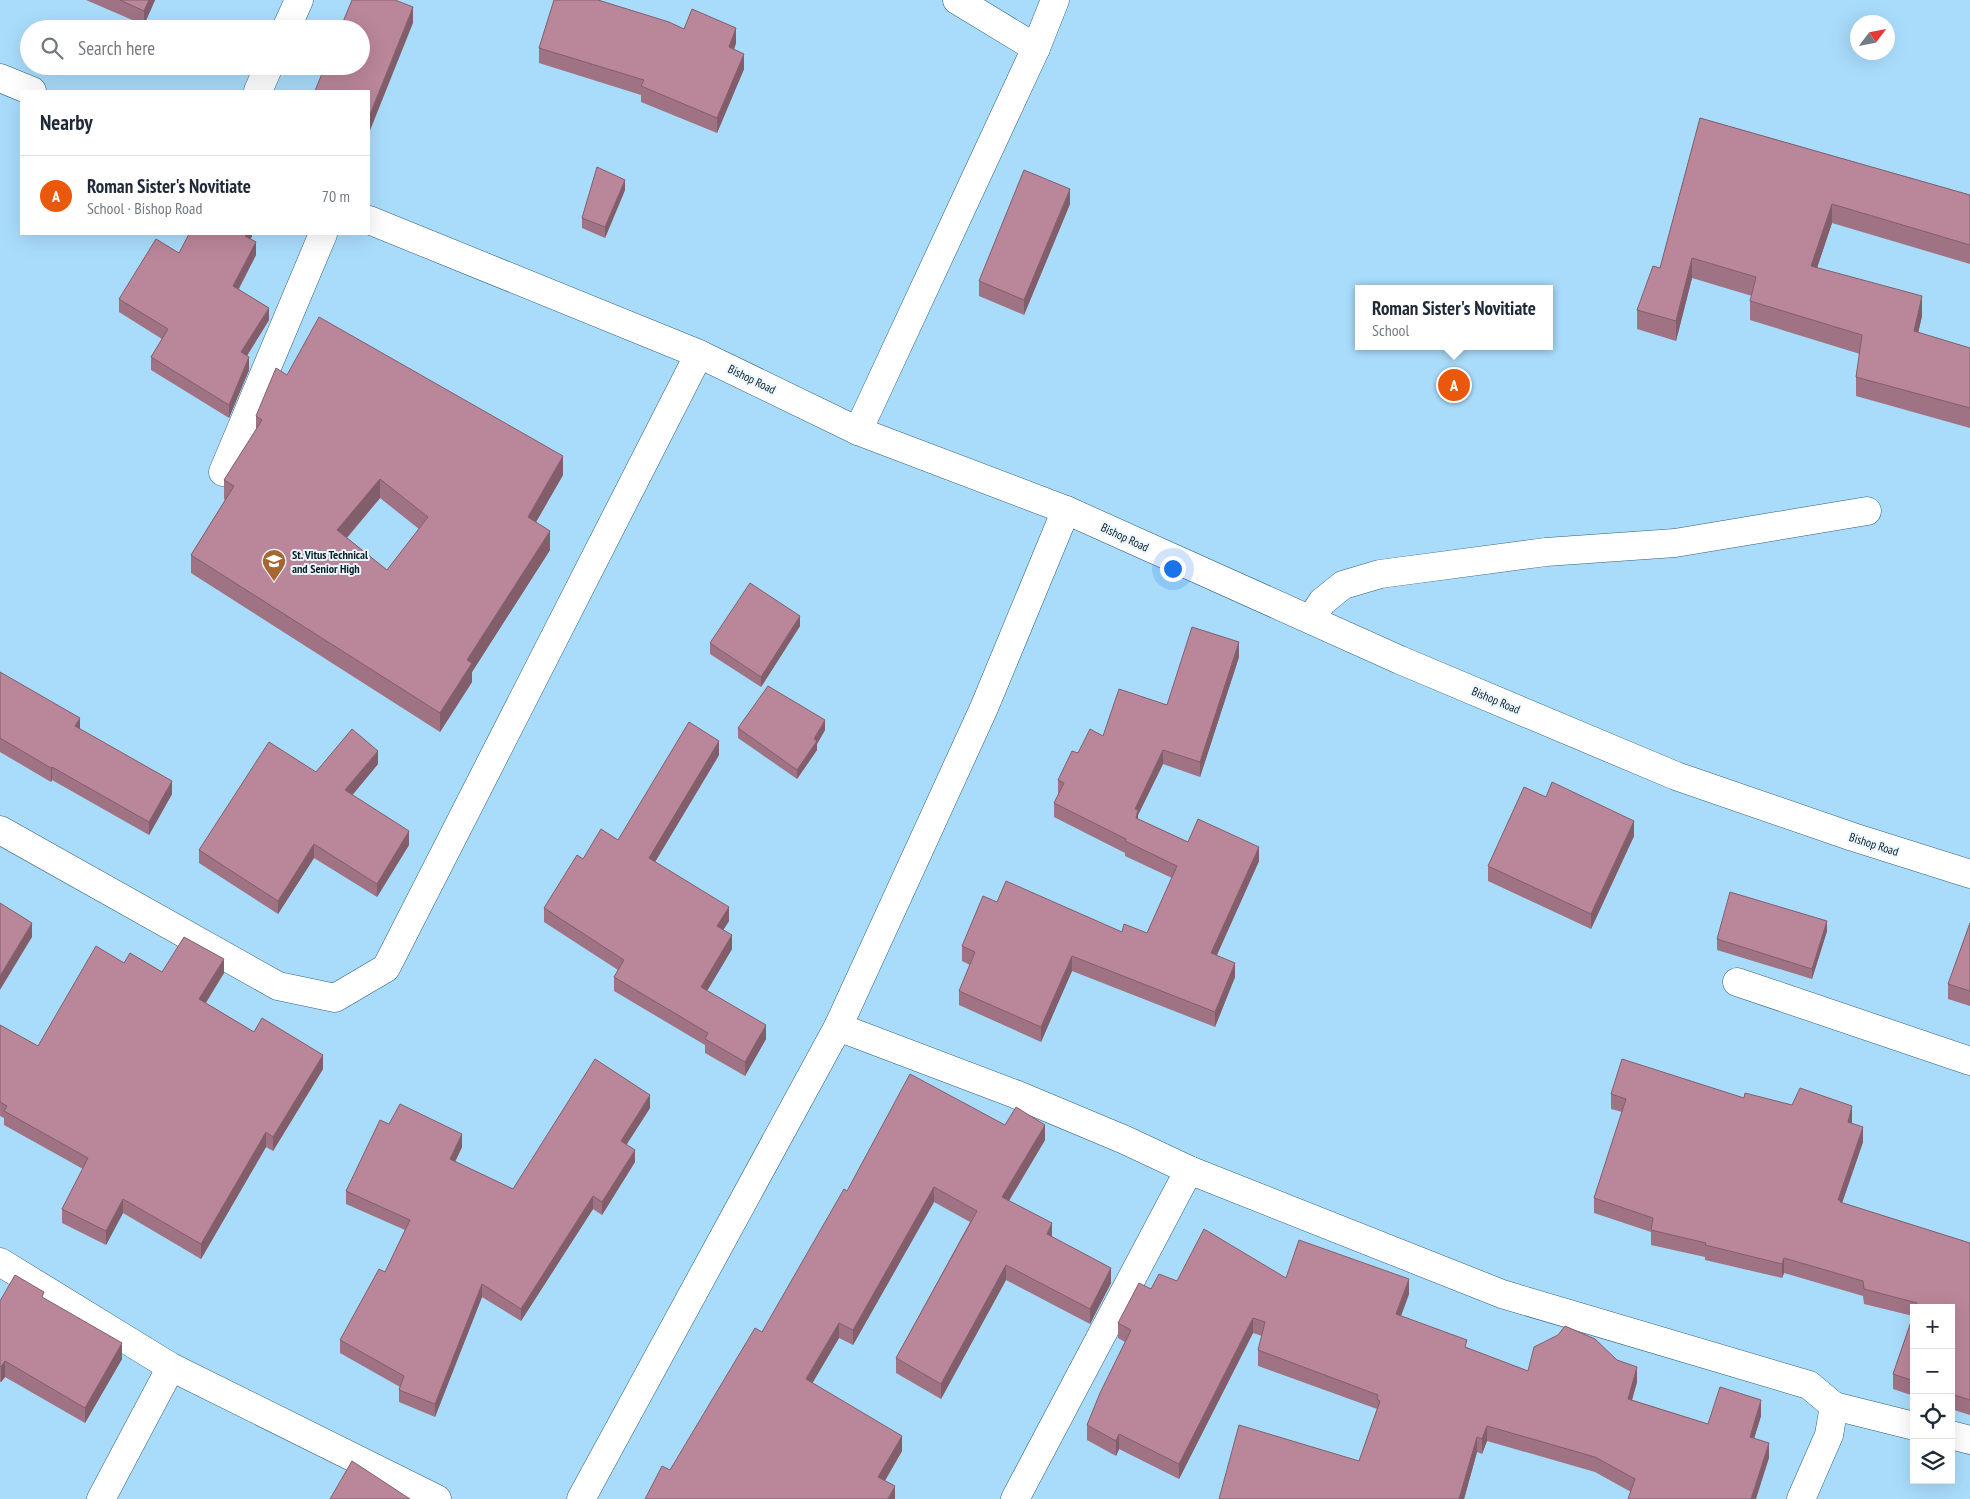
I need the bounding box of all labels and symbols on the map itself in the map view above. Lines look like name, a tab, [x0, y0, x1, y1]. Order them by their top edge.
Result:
north arrow	[1850, 15, 1895, 60]
street label: Bishop Road	[726, 361, 778, 397]
pin: A	[1438, 366, 1470, 404]
street label: Bishop Road	[1099, 519, 1151, 555]
place label: St. Vitus Technical and Senior High	[292, 547, 368, 576]
school or university icon: St. Vitus Technical and Senior High	[261, 548, 287, 582]
your location	[1160, 556, 1186, 582]
street label: Bishop Road	[1470, 683, 1522, 717]
street label: Bishop Road	[1847, 829, 1901, 859]

